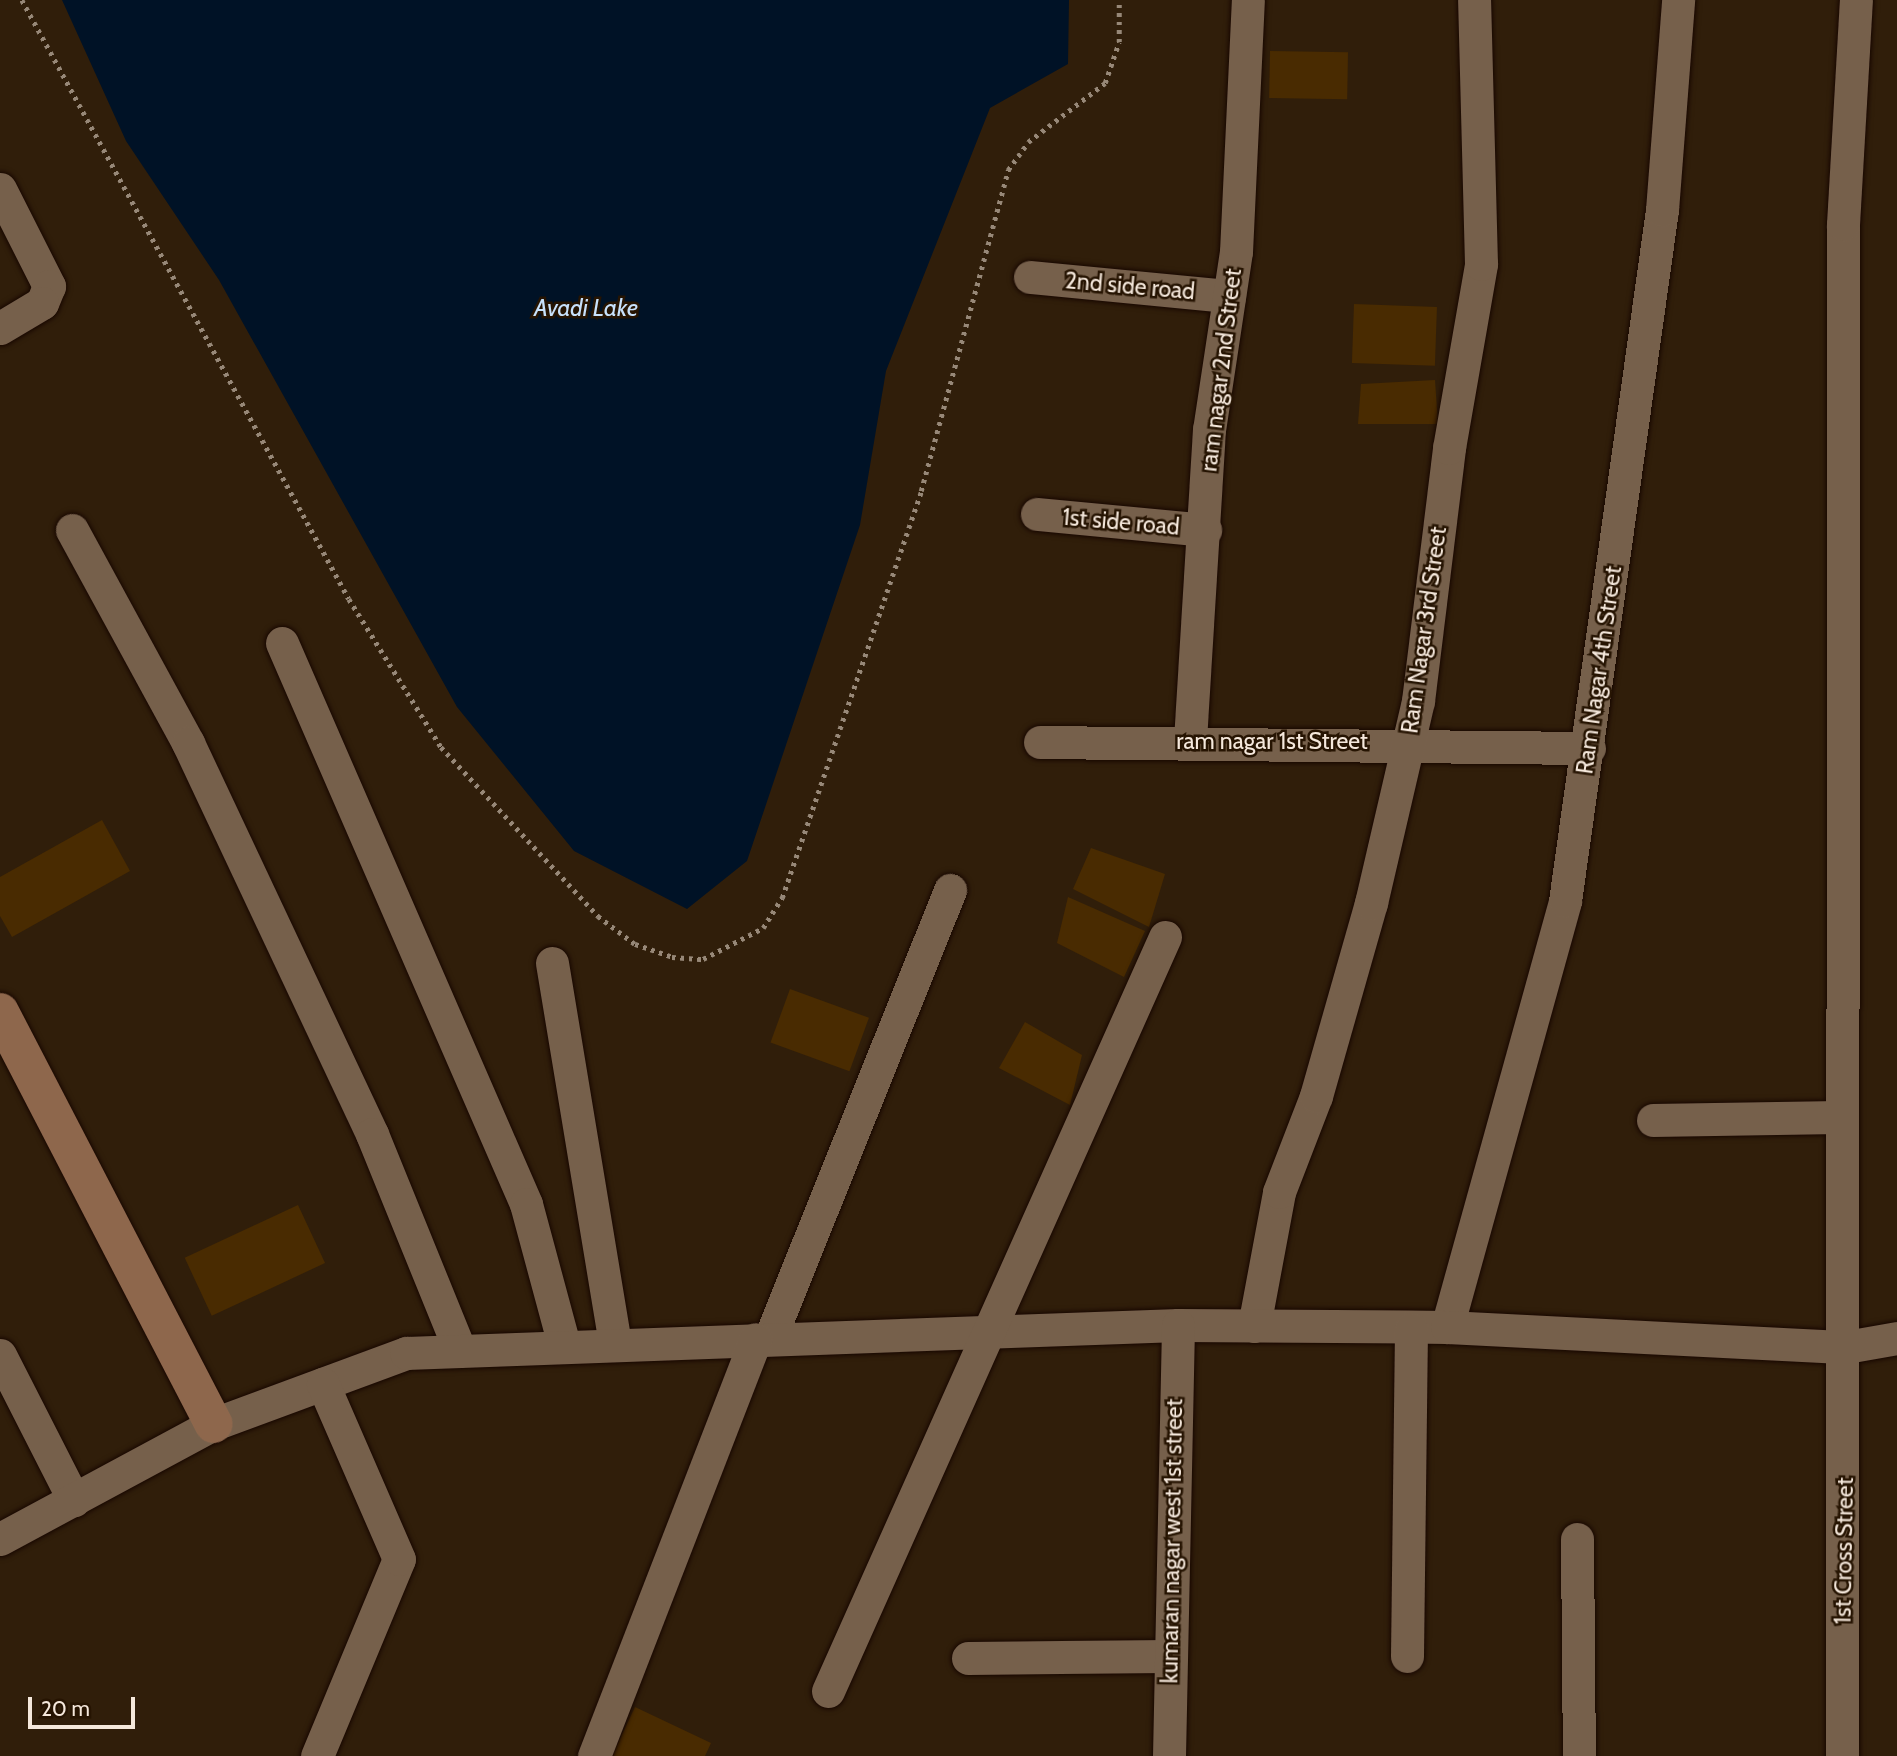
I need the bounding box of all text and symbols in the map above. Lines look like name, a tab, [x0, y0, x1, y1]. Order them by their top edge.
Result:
street label: 2nd side road	[1064, 267, 1196, 305]
street label: ram nagar 2nd Street	[1195, 267, 1247, 473]
water label: Avadi Lake	[534, 294, 638, 322]
street label: 1st side road	[1061, 503, 1181, 541]
street label: Ram Nagar 3rd Street	[1396, 525, 1452, 735]
street label: Ram Nagar 4th Street	[1571, 564, 1627, 776]
street label: ram nagar 1st Street	[1176, 727, 1368, 755]
street label: kumaran nagar west 1st street	[1156, 1398, 1188, 1684]
street label: 1st Cross Street	[1829, 1477, 1859, 1625]
scale bar	[32, 1682, 138, 1726]
text: 20 m	[41, 1696, 90, 1721]

